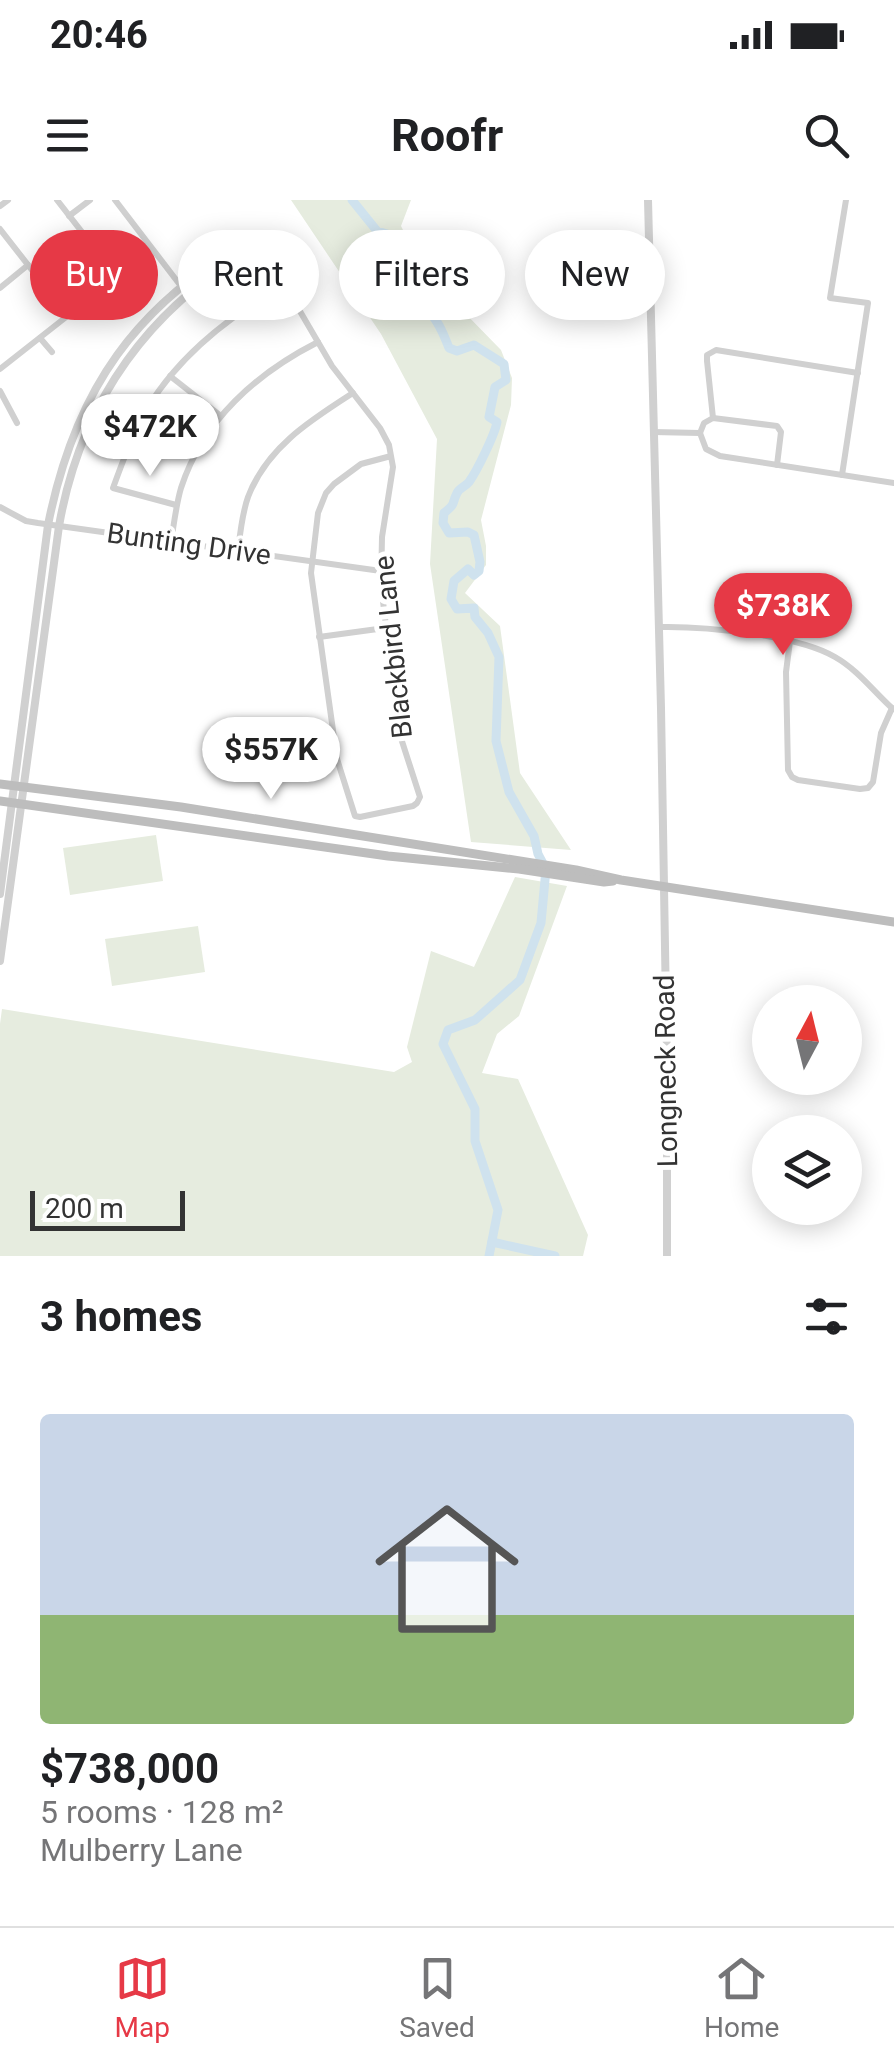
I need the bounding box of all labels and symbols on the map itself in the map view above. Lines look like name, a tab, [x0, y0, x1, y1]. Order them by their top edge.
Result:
pin: $472K	[80, 394, 220, 479]
street label: Bunting Drive	[105, 516, 273, 572]
street label: Blackbird Lane	[367, 554, 419, 740]
pin: $738K	[713, 573, 853, 658]
pin: $557K	[201, 717, 341, 802]
street label: Longneck Road	[648, 974, 684, 1168]
north arrow	[752, 985, 862, 1095]
scale bar	[30, 1186, 185, 1230]

